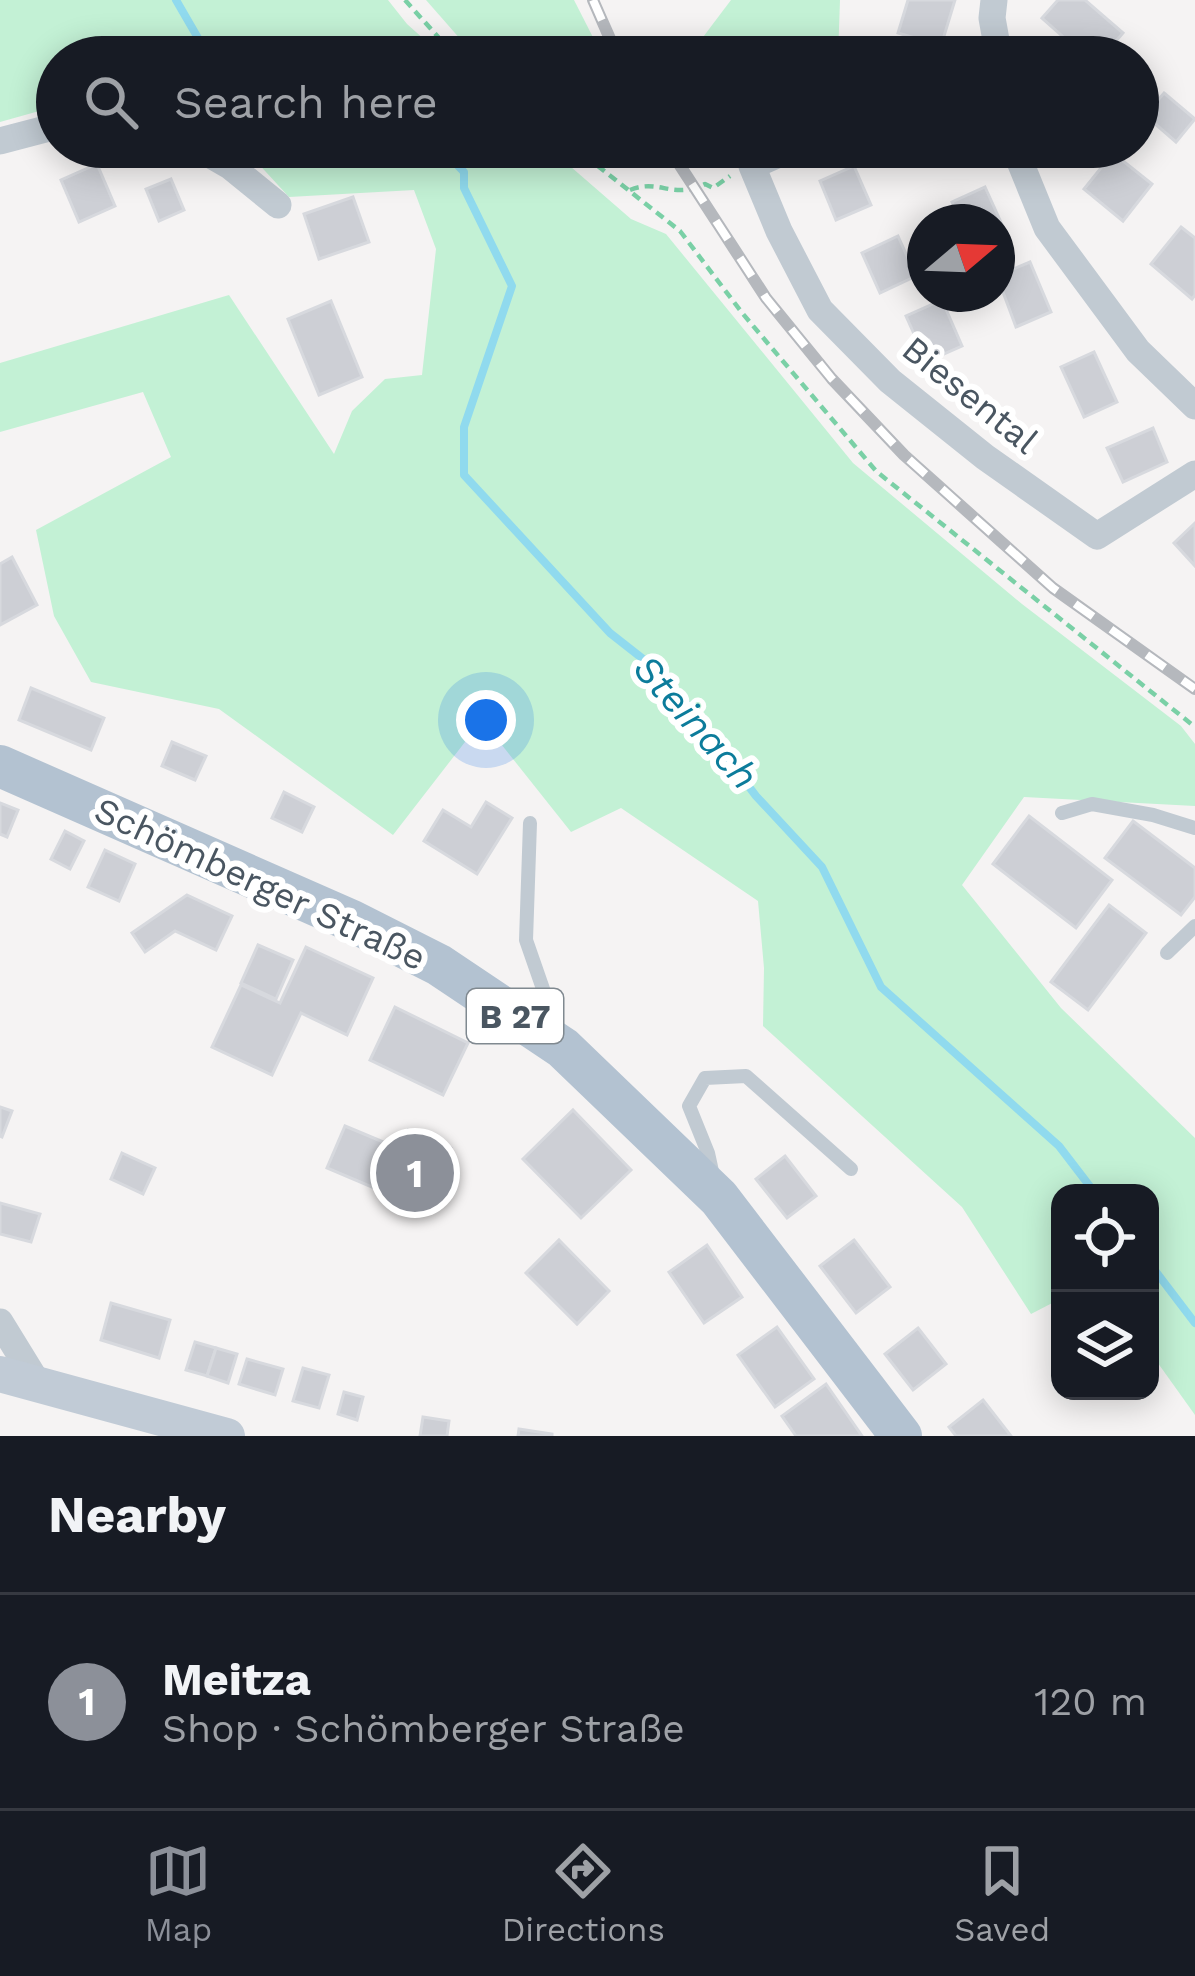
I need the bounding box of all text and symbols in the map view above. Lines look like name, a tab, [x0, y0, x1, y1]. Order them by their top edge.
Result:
search box	[36, 36, 1159, 168]
icon: search	[78, 69, 144, 135]
text: Search here	[174, 76, 438, 129]
north arrow	[907, 204, 1015, 312]
street label: Biesental	[894, 328, 1046, 462]
water label: Steinach	[624, 646, 768, 798]
your location	[456, 690, 516, 750]
street label: Schömberger Straße	[88, 789, 432, 979]
road number: B 27	[467, 989, 563, 1043]
pin: 1	[376, 1128, 454, 1218]
map controls	[1051, 1184, 1159, 1400]
button: locate	[1051, 1184, 1159, 1292]
button: layers	[1051, 1292, 1159, 1400]
text: Nearby	[48, 1485, 226, 1544]
text: Meitza	[162, 1653, 311, 1706]
text: 1	[79, 1679, 95, 1724]
text: 120 m	[1034, 1679, 1147, 1724]
text: Shop · Schömberger Straße	[162, 1706, 685, 1751]
tab: Map	[145, 1838, 212, 1949]
tab: Directions	[502, 1838, 665, 1949]
tab: Saved	[954, 1838, 1050, 1949]

